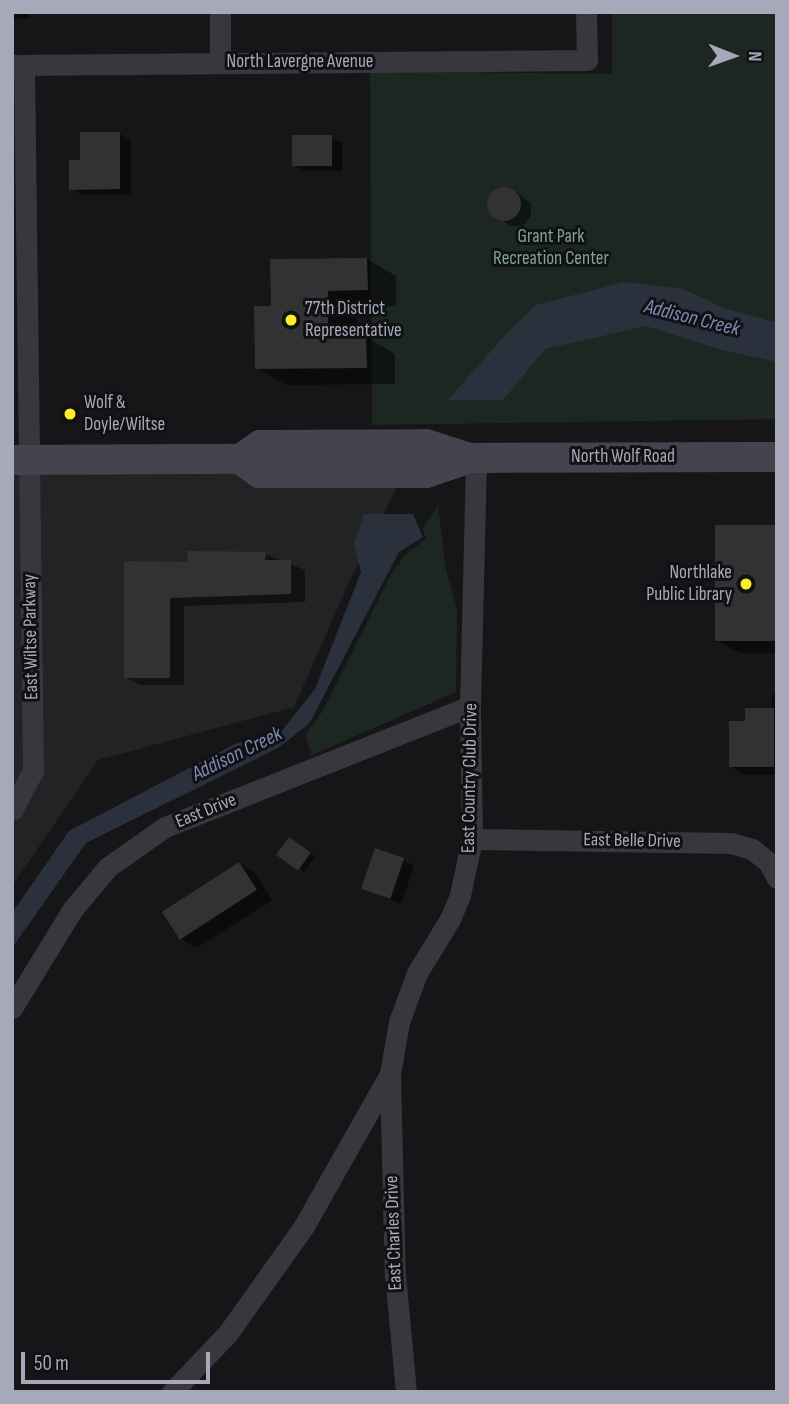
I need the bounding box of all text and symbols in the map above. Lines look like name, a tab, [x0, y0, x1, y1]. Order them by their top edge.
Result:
north arrow	[698, 21, 768, 91]
street label: North Lavergne Avenue	[226, 51, 374, 73]
text: N	[743, 51, 766, 62]
park label: Grant Park Recreation Center	[493, 226, 609, 270]
water label: Addison Creek	[642, 294, 742, 342]
place label: 77th District Representative	[305, 298, 402, 342]
marker: 77th District Representative	[283, 312, 299, 328]
place label: Wolf & Doyle/Wiltse	[84, 392, 165, 436]
marker: Wolf & Doyle/Wiltse	[62, 406, 78, 422]
street label: North Wolf Road	[571, 446, 675, 468]
place label: Northlake Public Library	[646, 562, 732, 606]
street label: East Wiltse Parkway	[19, 574, 43, 700]
marker: Northlake Public Library	[738, 576, 754, 592]
street label: East Country Club Drive	[457, 703, 483, 853]
water label: Addison Creek	[188, 721, 286, 787]
street label: East Drive	[172, 789, 240, 833]
street label: East Belle Drive	[583, 829, 681, 853]
street label: East Charles Drive	[381, 1175, 407, 1291]
scale bar	[24, 1338, 214, 1382]
text: 50 m	[34, 1351, 69, 1376]

